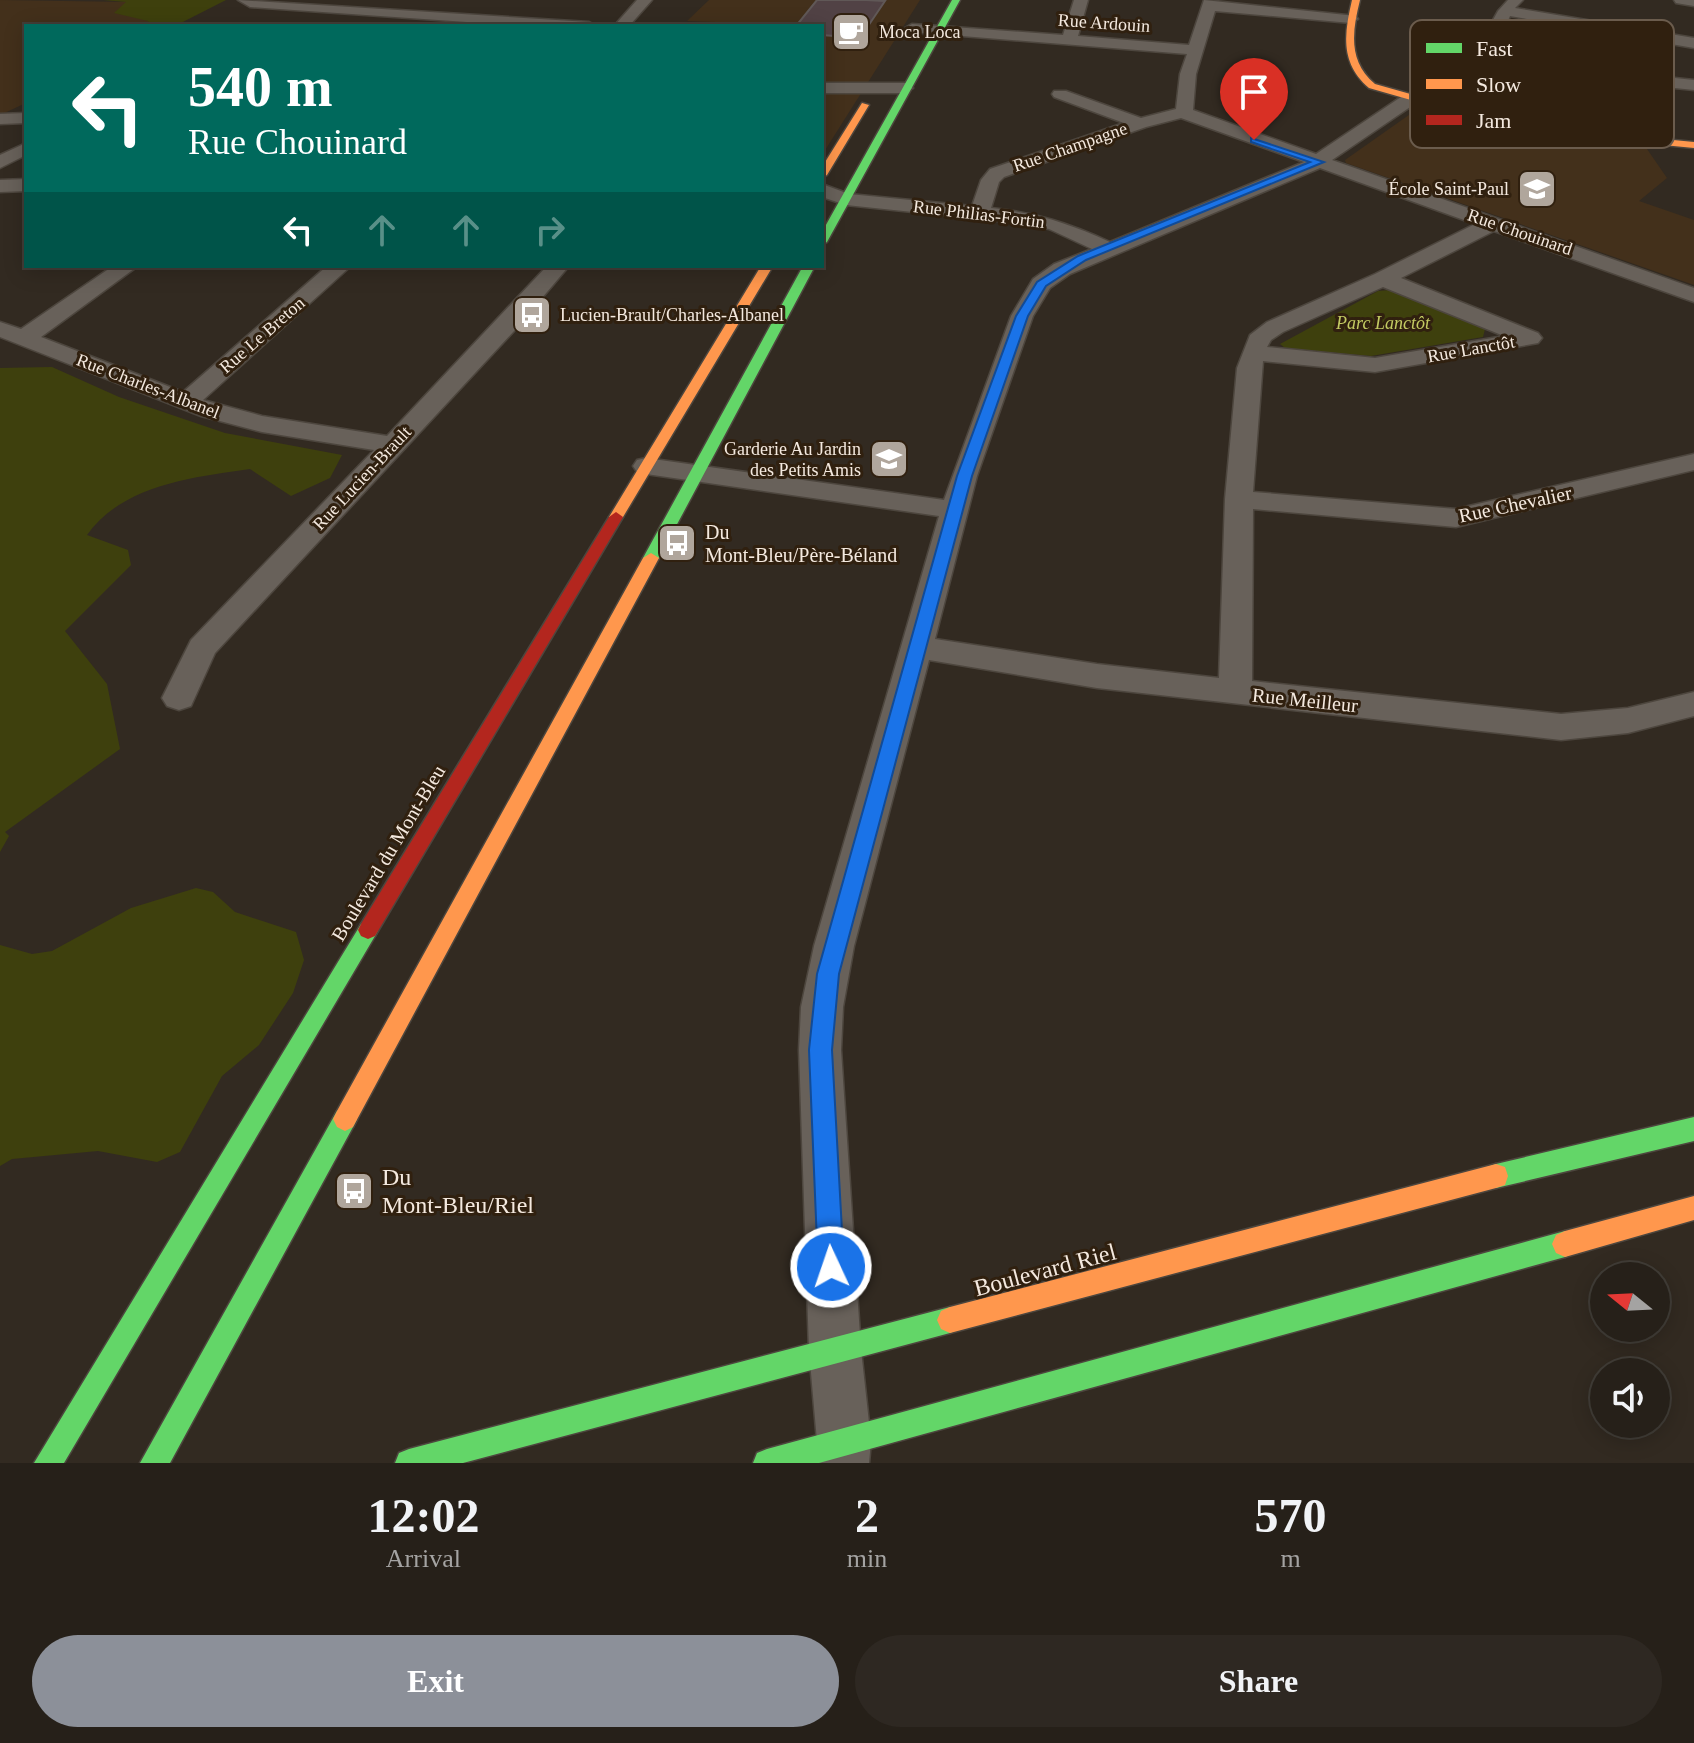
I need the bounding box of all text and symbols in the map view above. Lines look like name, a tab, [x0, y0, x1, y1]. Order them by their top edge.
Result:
street label: Rue Ardouin	[1057, 10, 1151, 36]
cafe icon: Moca Loca	[830, 11, 872, 53]
legend	[1410, 20, 1674, 148]
place label: Moca Loca	[879, 22, 960, 42]
text: Fast	[1476, 36, 1513, 61]
icon: left	[56, 56, 160, 160]
text: 540 m	[188, 56, 333, 118]
pin	[1220, 58, 1288, 140]
icon: arrive	[1232, 70, 1276, 114]
text: Slow	[1476, 72, 1521, 97]
text: Jam	[1476, 108, 1511, 133]
street label: Rue Champagne	[1010, 118, 1130, 176]
text: Rue Chouinard	[188, 122, 407, 162]
school or university icon: École Saint-Paul	[1516, 168, 1558, 210]
place label: École Saint-Paul	[1389, 178, 1509, 199]
street label: Rue Philias-Fortin	[912, 196, 1046, 232]
street label: Rue Chouinard	[1465, 205, 1575, 259]
icon: left	[276, 208, 320, 252]
icon: ahead	[360, 208, 404, 252]
icon: ahead	[444, 208, 488, 252]
icon: right	[528, 208, 572, 252]
street label: Rue Le Breton	[215, 293, 309, 377]
bus stop icon: Lucien-Brault/Charles-Albanel	[511, 294, 553, 336]
place label: Lucien-Brault/Charles-Albanel	[560, 305, 784, 325]
park label: Parc Lanctôt	[1335, 313, 1431, 333]
street label: Rue Lanctôt	[1426, 331, 1516, 367]
street label: Rue Charles-Albanel	[74, 350, 222, 422]
street label: Rue Lucien-Brault	[309, 422, 415, 534]
school or university icon: Garderie Au Jardin des Petits Amis	[868, 438, 910, 480]
place label: Garderie Au Jardin des Petits Amis	[724, 439, 861, 480]
street label: Rue Chevalier	[1456, 481, 1574, 527]
place label: Du Mont-Bleu/Père-Béland	[705, 521, 897, 566]
bus stop icon: Du Mont-Bleu/Père-Béland	[656, 522, 698, 564]
street label: Rue Meilleur	[1251, 684, 1359, 717]
street label: Boulevard du Mont-Bleu	[327, 761, 449, 945]
place label: Du Mont-Bleu/Riel	[382, 1164, 534, 1218]
bus stop icon: Du Mont-Bleu/Riel	[333, 1170, 375, 1212]
position arrow	[789, 1225, 873, 1309]
street label: Boulevard Riel	[971, 1238, 1119, 1301]
north arrow	[1590, 1262, 1670, 1342]
map controls	[1590, 1262, 1670, 1438]
button: sound	[1590, 1358, 1670, 1438]
text: 12:02	[367, 1489, 479, 1542]
text: 2	[855, 1489, 879, 1542]
text: 570	[1255, 1489, 1327, 1542]
text: Arrival	[386, 1544, 461, 1573]
text: min	[847, 1544, 887, 1573]
text: m	[1280, 1544, 1301, 1573]
button: Exit	[32, 1635, 839, 1727]
button: Share	[855, 1635, 1662, 1727]

